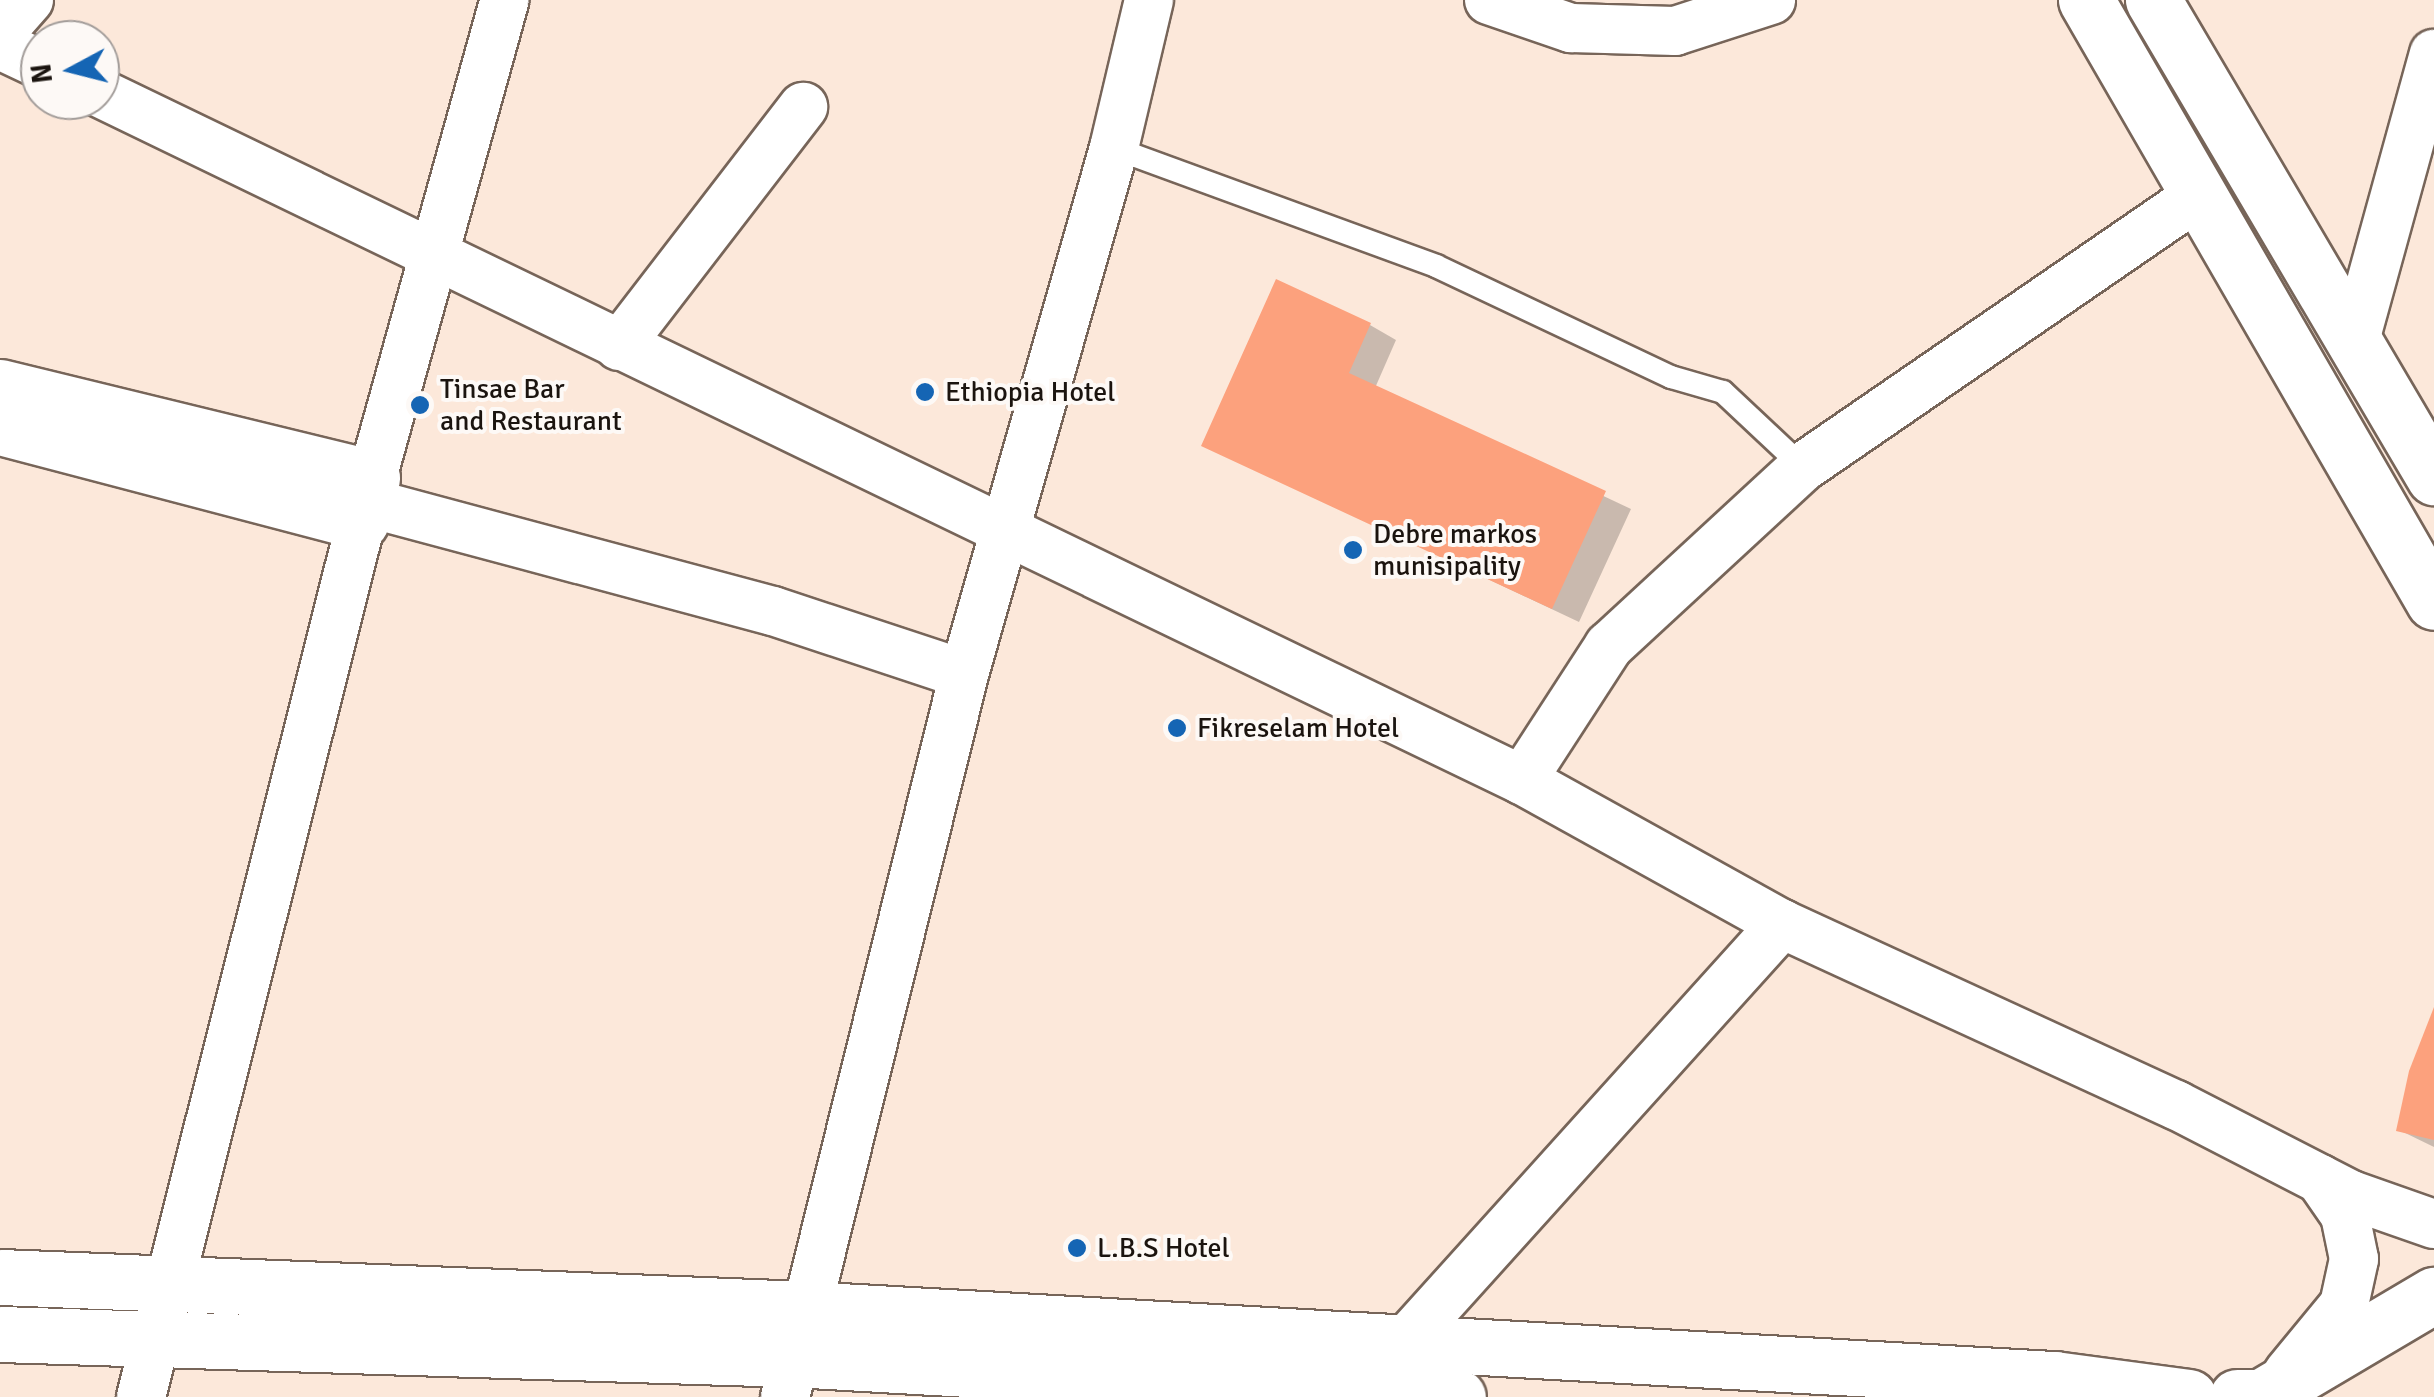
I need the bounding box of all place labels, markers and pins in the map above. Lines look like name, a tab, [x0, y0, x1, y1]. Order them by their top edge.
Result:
place label: Tinsae Bar and Restaurant	[440, 372, 622, 438]
place label: Ethiopia Hotel	[945, 375, 1116, 409]
marker: Ethiopia Hotel	[914, 381, 936, 403]
marker: Tinsae Bar and Restaurant	[409, 394, 431, 416]
place label: Debre markos munisipality	[1373, 517, 1537, 583]
marker: Debre markos munisipality	[1342, 539, 1364, 561]
place label: Fikreselam Hotel	[1197, 711, 1399, 745]
marker: Fikreselam Hotel	[1166, 717, 1188, 739]
place label: L.B.S Hotel	[1097, 1231, 1230, 1265]
marker: L.B.S Hotel	[1066, 1237, 1088, 1259]

